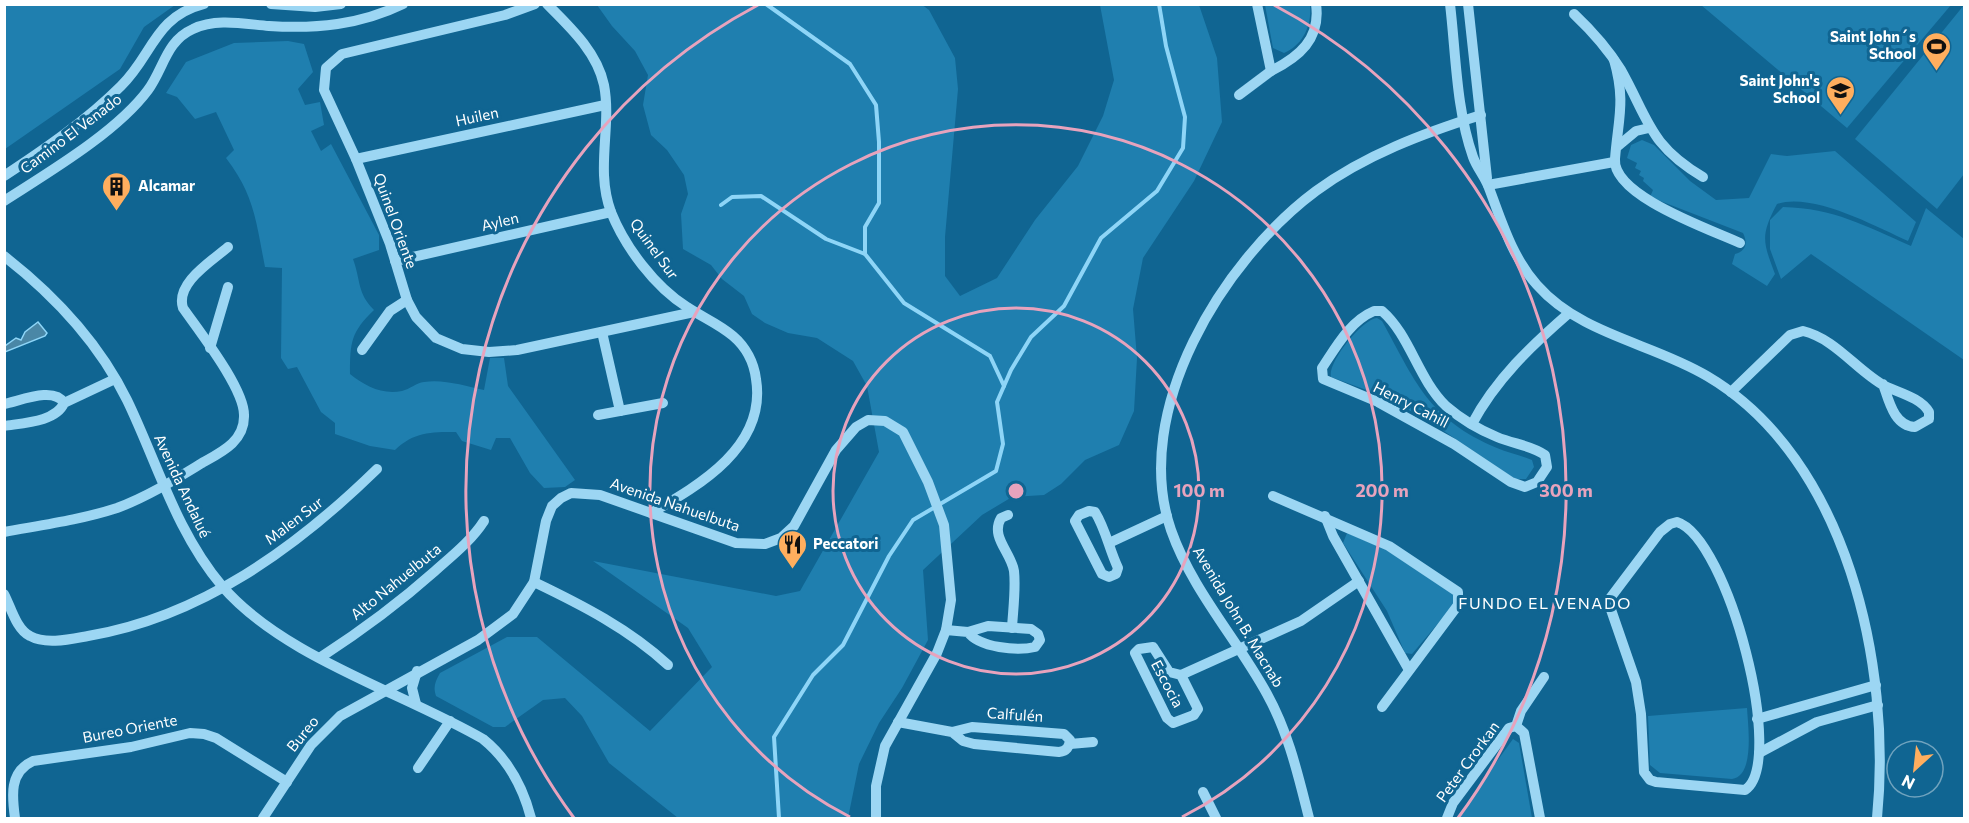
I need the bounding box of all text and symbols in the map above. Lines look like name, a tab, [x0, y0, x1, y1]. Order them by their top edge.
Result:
place label: Saint John´s School	[1830, 27, 1916, 62]
sports icon: Saint John´s School	[1921, 30, 1953, 72]
place label: Saint John's School	[1740, 71, 1820, 106]
school or university icon: Saint John's School	[1825, 74, 1857, 116]
street label: Camino El Venado	[16, 89, 125, 177]
street label: Huilen	[454, 103, 500, 129]
building icon: Alcamar	[101, 170, 133, 212]
street label: Quinel Oriente	[370, 170, 422, 271]
place label: Alcamar	[138, 176, 195, 194]
street label: Aylen	[479, 208, 520, 234]
street label: Quinel Sur	[627, 214, 683, 282]
street label: Henry Cahill	[1371, 377, 1452, 431]
street label: Avenida Andalué	[151, 431, 215, 540]
street label: Avenida Nahuelbuta	[608, 473, 743, 535]
text: 100 m	[1173, 479, 1225, 501]
text: 200 m	[1355, 479, 1409, 501]
text: 300 m	[1539, 479, 1593, 501]
centre of rings	[1006, 481, 1026, 501]
street label: Malen Sur	[261, 492, 326, 548]
restaurant icon: Peccatori	[776, 528, 808, 570]
place label: Peccatori	[813, 534, 878, 552]
street label: Alto Nahuelbuta	[347, 539, 444, 623]
street label: Avenida John B. Macnab	[1190, 543, 1288, 690]
district label: FUNDO EL VENADO	[1458, 593, 1632, 612]
street label: Escocia	[1148, 657, 1188, 710]
street label: Calfulén	[986, 703, 1044, 725]
street label: Bureo Oriente	[81, 710, 179, 746]
street label: Bureo	[282, 712, 322, 755]
street label: Peter Crorkan	[1432, 718, 1502, 805]
north arrow	[1885, 739, 1945, 799]
text: N	[1898, 772, 1918, 794]

